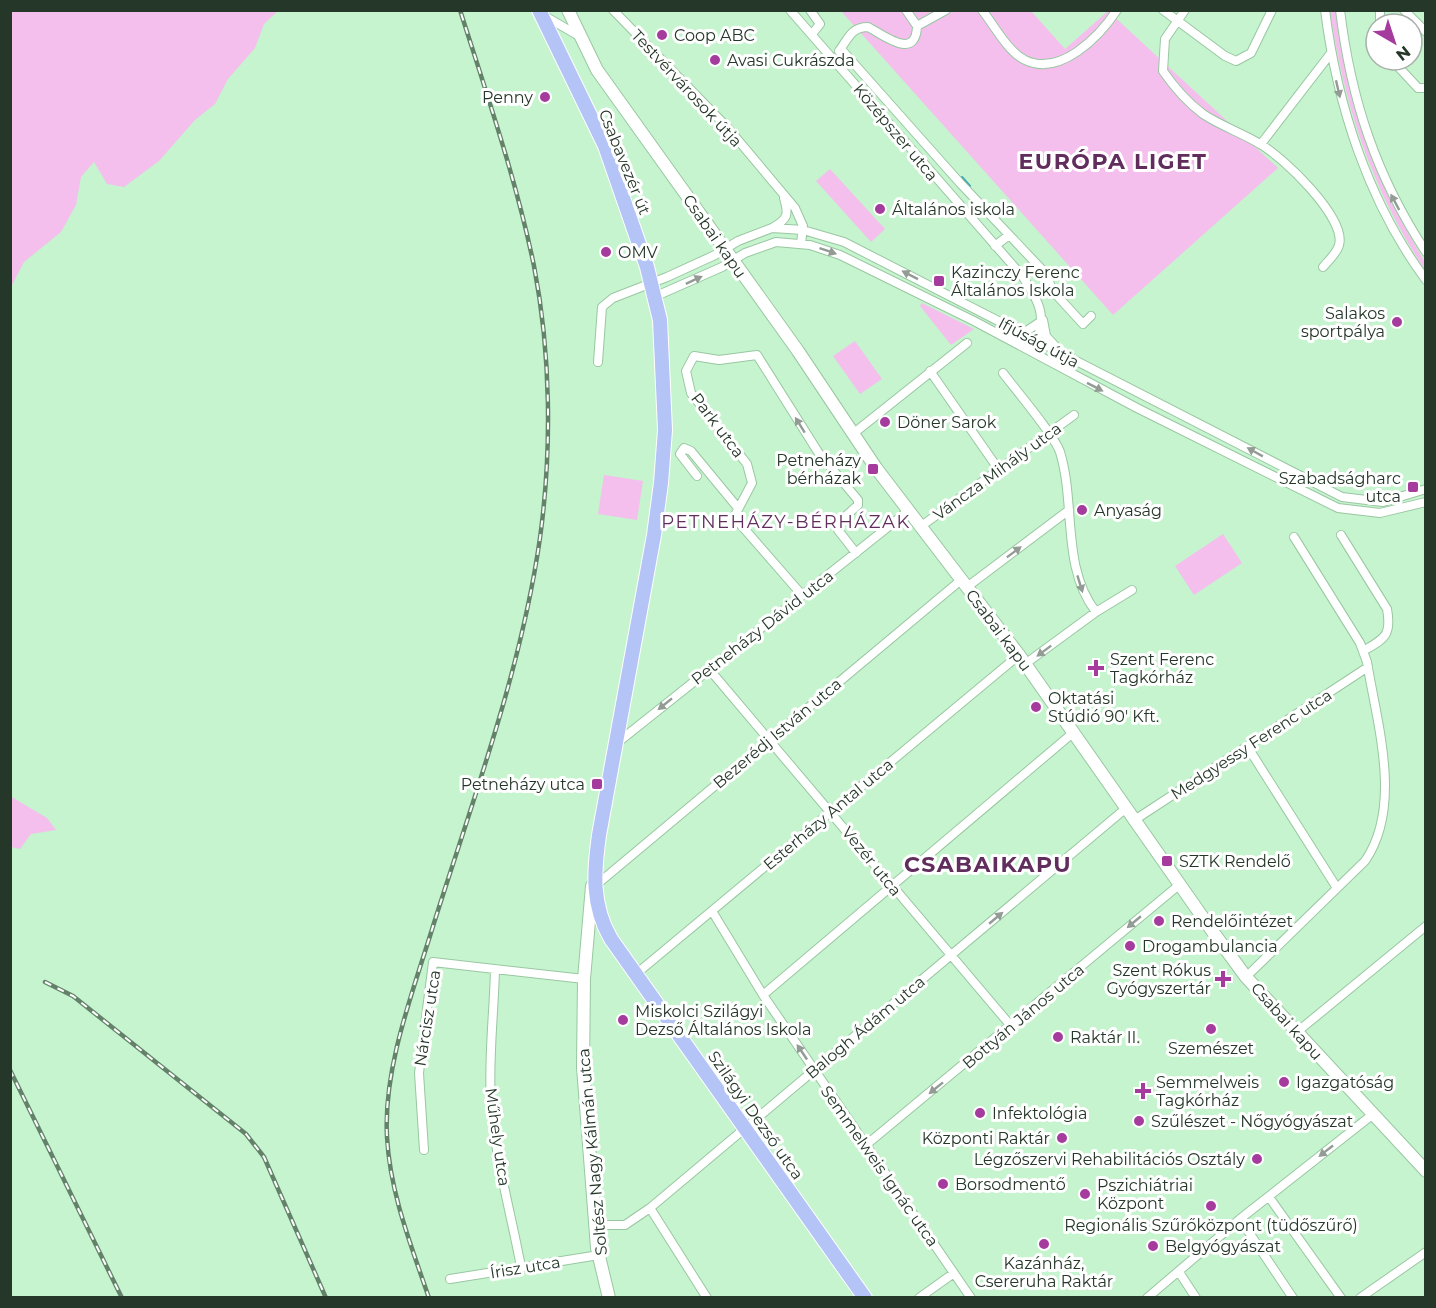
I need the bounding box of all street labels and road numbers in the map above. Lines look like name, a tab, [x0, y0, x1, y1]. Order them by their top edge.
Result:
street label: Testvérvárosok útja	[627, 26, 746, 151]
street label: Középszer utca	[849, 80, 942, 185]
street label: Csabavezér út	[595, 107, 654, 218]
street label: Csabai kapu	[679, 191, 750, 282]
street label: Ifjúság útja	[995, 313, 1082, 372]
street label: Park utca	[687, 389, 748, 461]
street label: Váncza Mihály utca	[930, 419, 1065, 524]
street label: Petneházy Dávid utca	[688, 566, 837, 689]
street label: Csabai kapu	[962, 586, 1036, 675]
street label: Bezerédj István utca	[709, 674, 845, 793]
street label: Medgyessy Ferenc utca	[1167, 685, 1335, 804]
street label: Esterházy Antal utca	[760, 755, 897, 874]
street label: Vezér utca	[838, 823, 905, 900]
street label: Bottyán János utca	[959, 960, 1088, 1073]
street label: Nárcisz utca	[410, 968, 444, 1068]
street label: Balogh Ádám utca	[802, 972, 929, 1083]
street label: Csabai kapu	[1247, 979, 1326, 1064]
street label: Szilágyi Dezső utca	[704, 1047, 807, 1183]
street label: Soltész Nagy Kálmán utca	[574, 1048, 611, 1256]
street label: Semmelweis Ignác utca	[817, 1082, 942, 1250]
street label: Műhely utca	[481, 1087, 514, 1187]
street label: Írisz utca	[489, 1253, 562, 1282]

